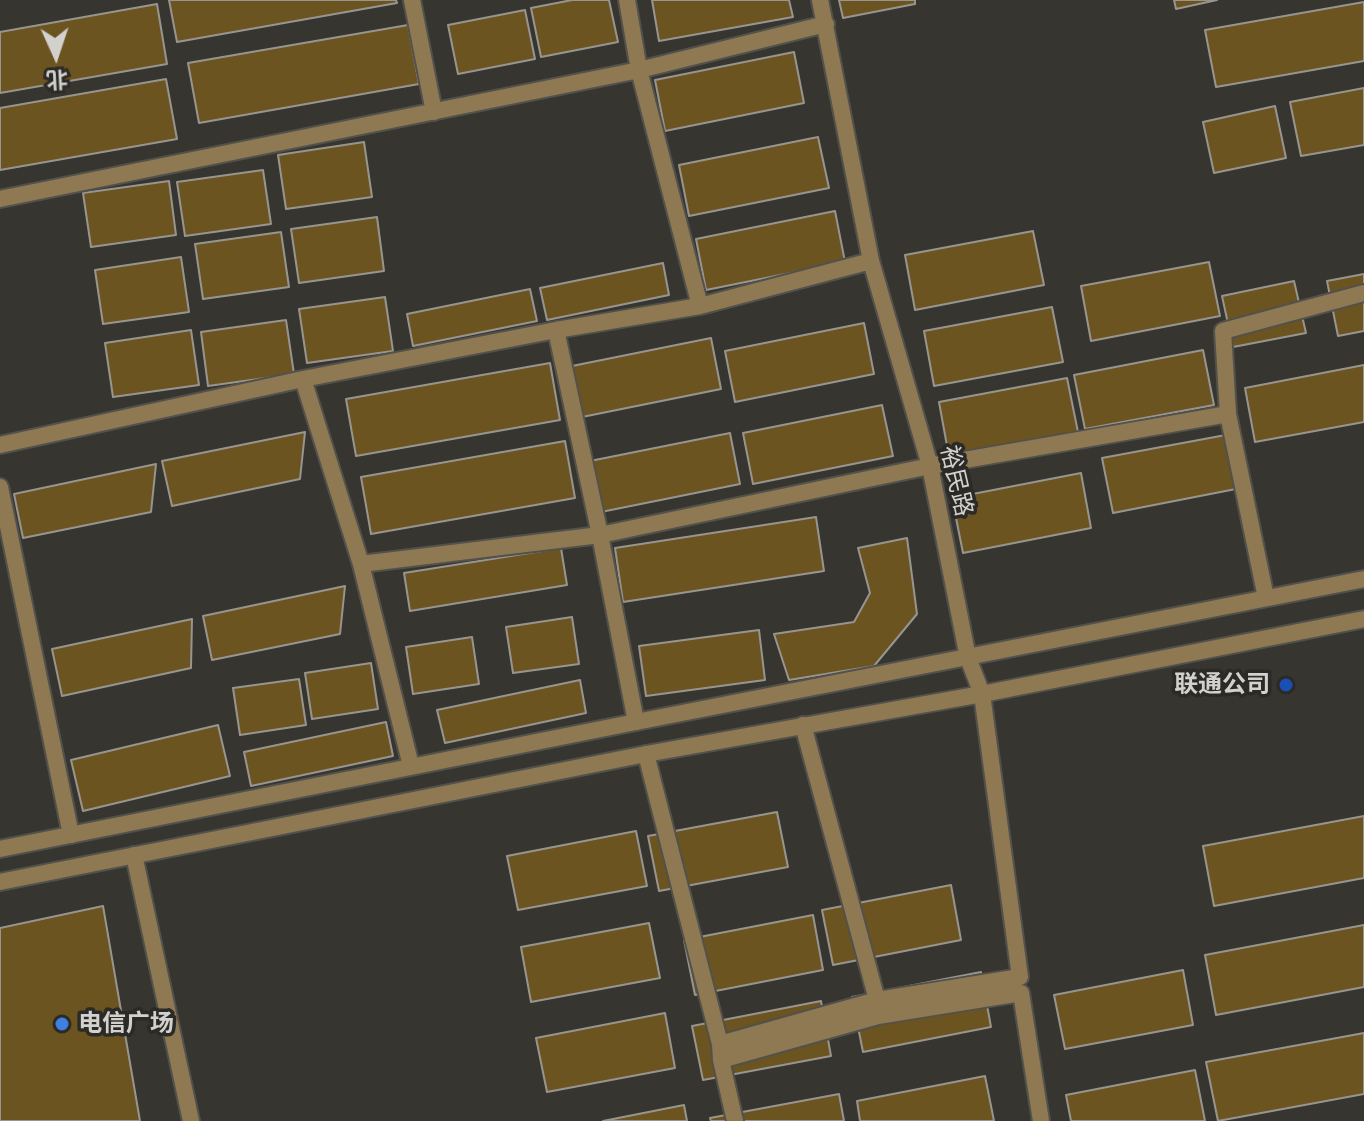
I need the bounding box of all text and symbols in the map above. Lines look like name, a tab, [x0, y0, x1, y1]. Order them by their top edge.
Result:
north arrow	[16, 16, 96, 96]
text: 北	[46, 65, 69, 95]
street label: 裕民路	[934, 443, 978, 519]
place label: 联通公司	[1174, 671, 1270, 699]
marker: 联通公司	[1277, 676, 1295, 694]
place label: 电信广场	[78, 1010, 174, 1038]
marker: 电信广场	[53, 1015, 71, 1033]

